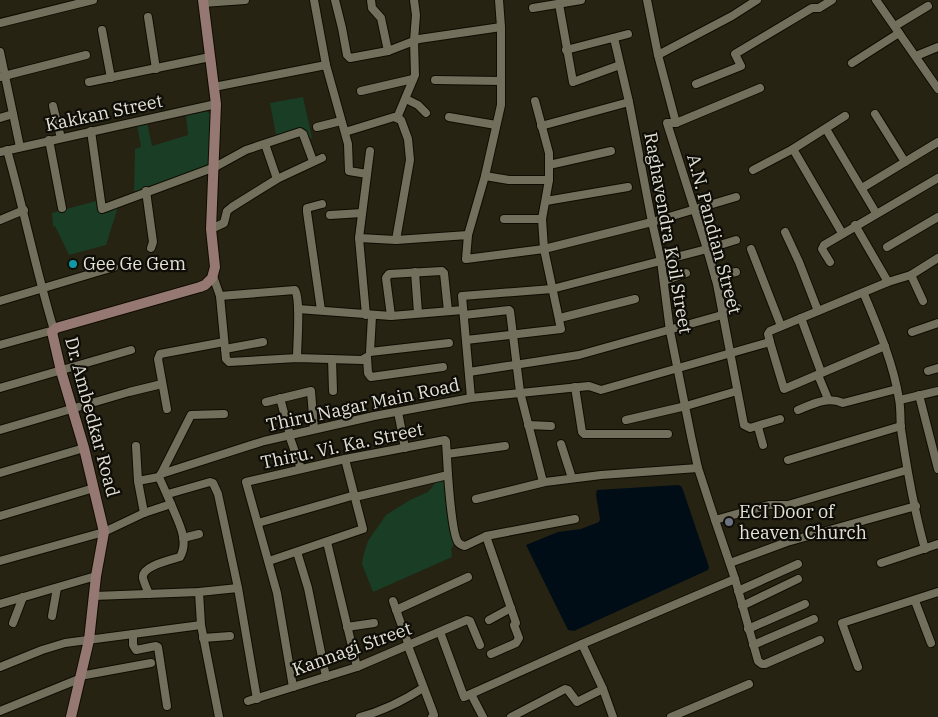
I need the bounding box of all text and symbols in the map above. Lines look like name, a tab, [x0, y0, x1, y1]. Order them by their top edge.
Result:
street label: Kakkan Street	[43, 89, 165, 136]
street label: Raghavendra Koil Street	[639, 130, 698, 335]
street label: A.N. Pandian Street	[682, 151, 747, 316]
place label: Gee Ge Gem	[83, 252, 186, 275]
marker: Gee Ge Gem	[67, 258, 79, 270]
street label: Dr. Ambedkar Road	[60, 334, 125, 499]
street label: Thiru Nagar Main Road	[264, 373, 462, 436]
street label: Thiru. Vi. Ka. Street	[259, 417, 425, 474]
place label: ECI Door of heaven Church	[739, 500, 867, 544]
marker: ECI Door of heaven Church	[723, 516, 735, 528]
street label: Kannagi Street	[289, 616, 415, 681]

